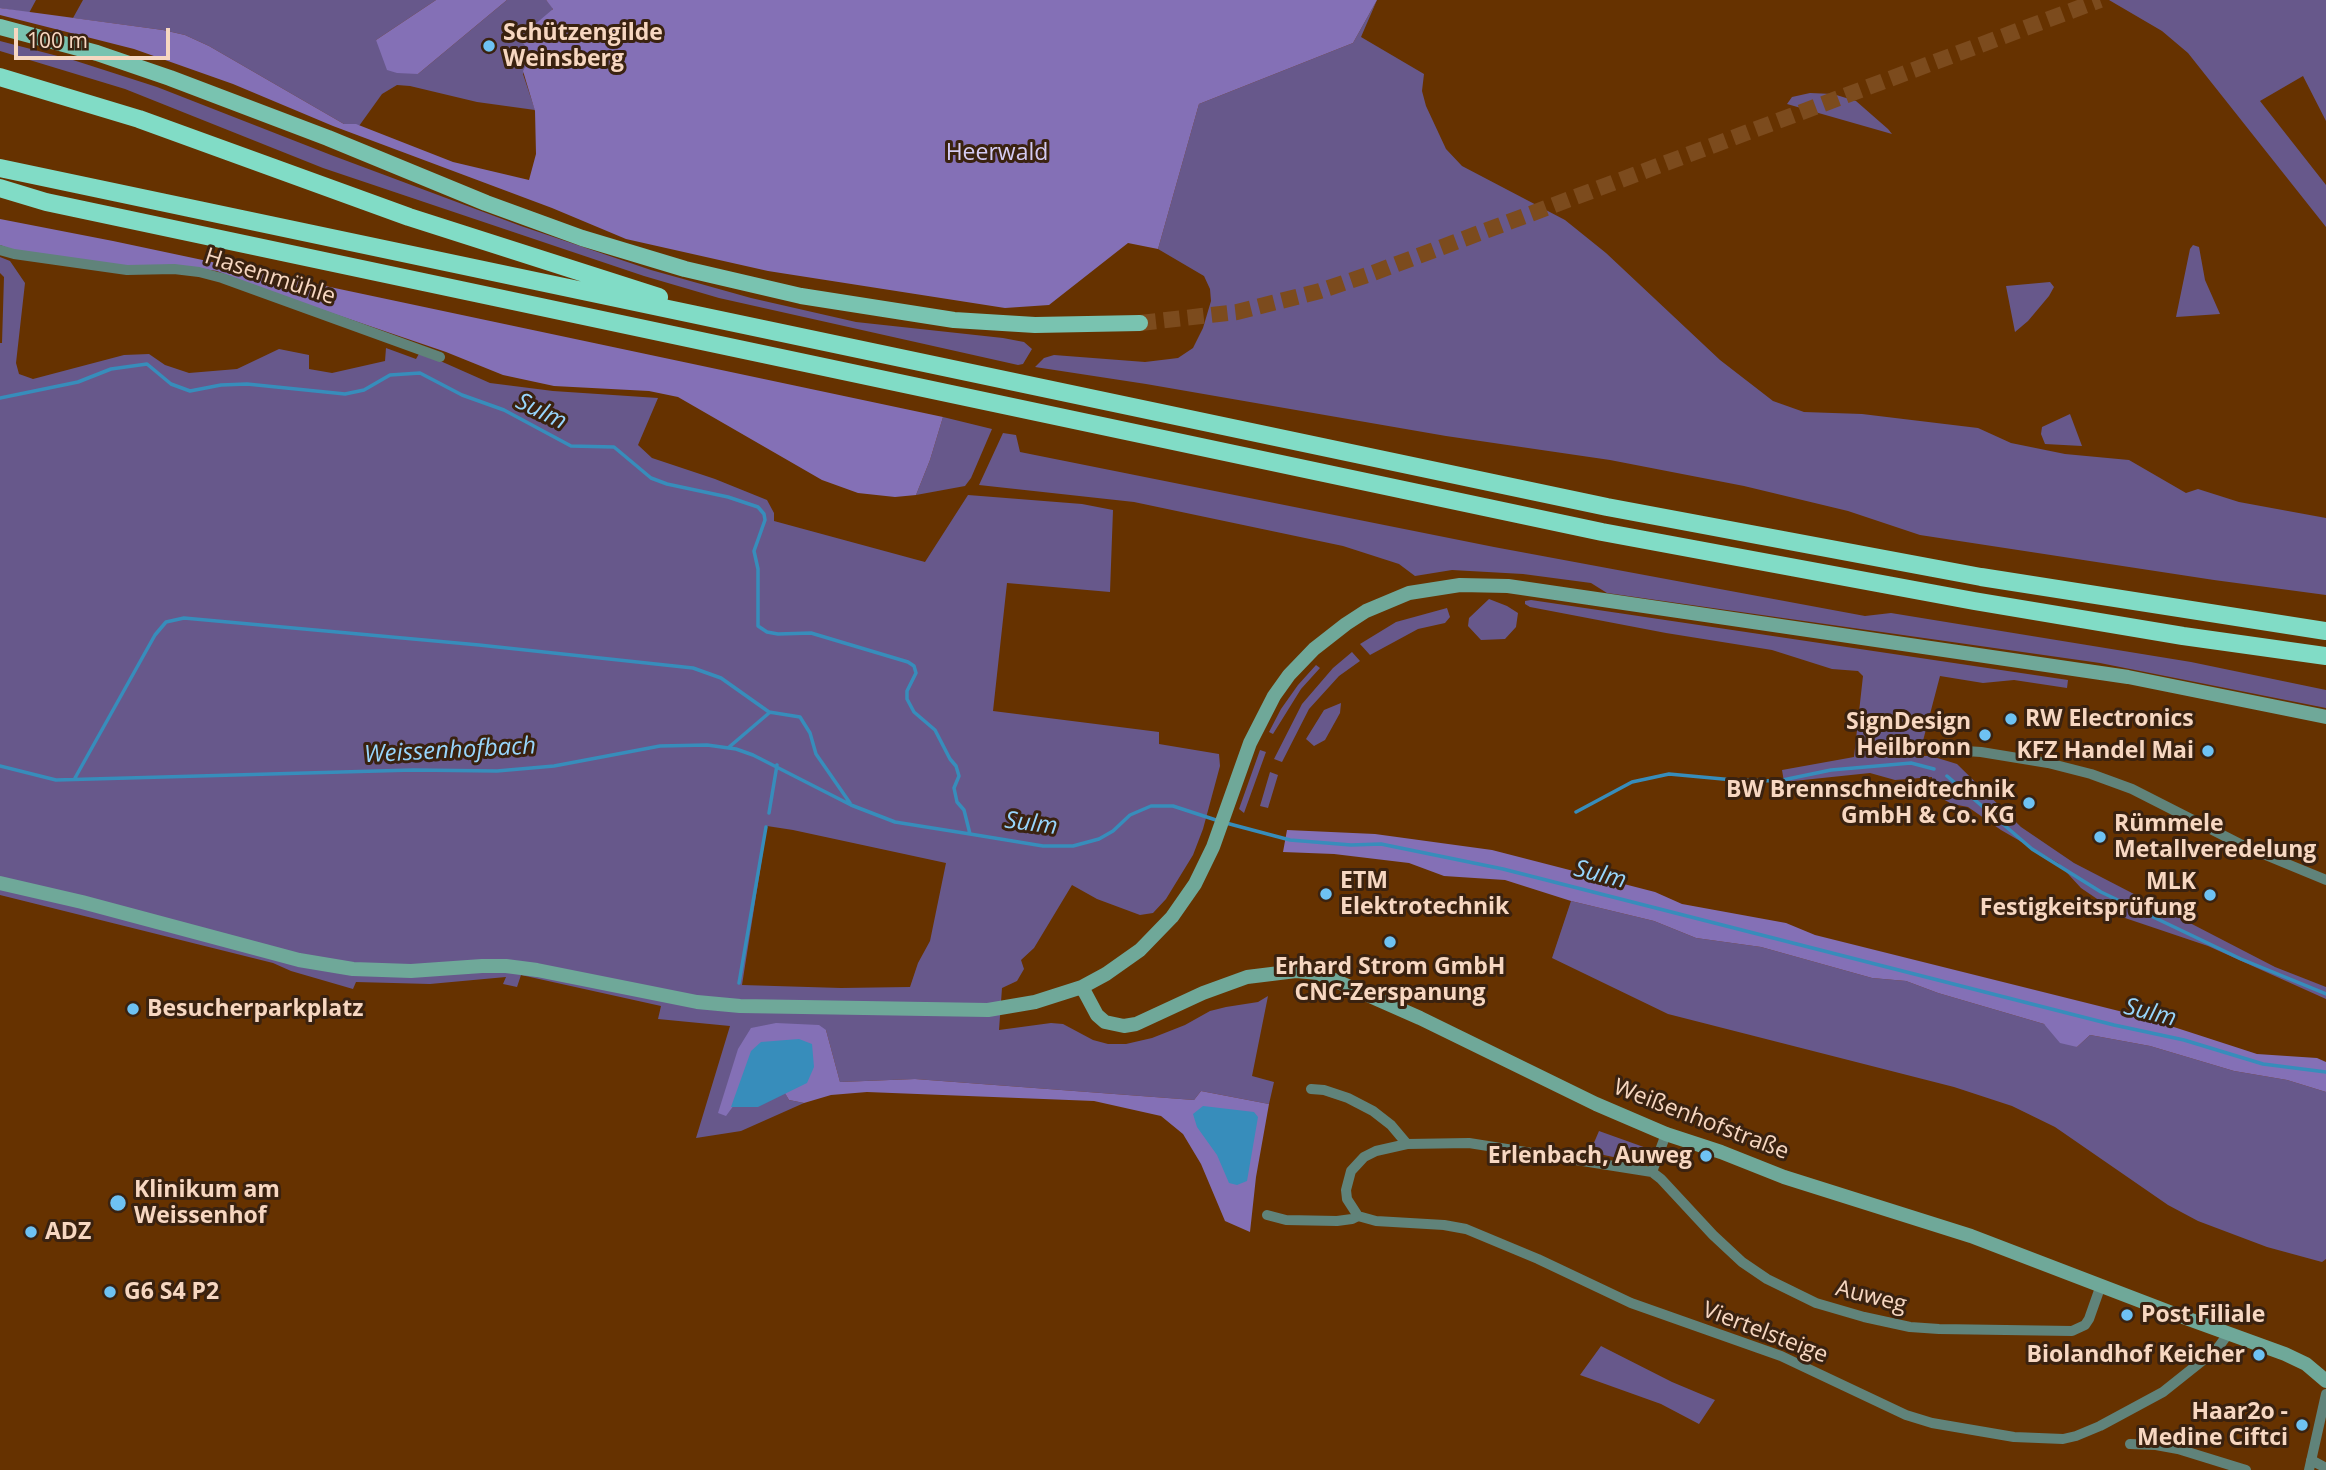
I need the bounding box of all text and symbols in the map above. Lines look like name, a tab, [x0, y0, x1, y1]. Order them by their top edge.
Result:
scale bar	[18, 14, 173, 58]
place label: Schützengilde Weinsberg	[503, 19, 663, 73]
text: 100 m	[27, 26, 88, 54]
marker: Schützengilde Weinsberg	[481, 38, 497, 54]
park label: Heerwald	[946, 139, 1048, 167]
street label: Hasenmühle	[201, 243, 339, 311]
water label: Sulm	[511, 387, 571, 437]
place label: RW Electronics	[2025, 705, 2194, 733]
place label: SignDesign Heilbronn	[1846, 708, 1971, 762]
marker: RW Electronics	[2003, 711, 2019, 727]
marker: SignDesign Heilbronn	[1977, 727, 1993, 743]
water label: Weissenhofbach	[363, 732, 537, 770]
place label: KFZ Handel Mai	[2016, 737, 2194, 765]
marker: KFZ Handel Mai	[2200, 743, 2216, 759]
place label: BW Brennschneidtechnik GmbH & Co. KG	[1726, 776, 2015, 830]
marker: BW Brennschneidtechnik GmbH & Co. KG	[2021, 795, 2037, 811]
water label: Sulm	[1003, 806, 1059, 842]
place label: Rümmele Metallveredelung	[2114, 810, 2316, 864]
marker: Rümmele Metallveredelung	[2092, 829, 2108, 845]
water label: Sulm	[1571, 855, 1629, 895]
place label: ETM Elektrotechnik	[1340, 867, 1509, 921]
place label: MLK Festigkeitsprüfung	[1980, 868, 2196, 922]
marker: ETM Elektrotechnik	[1318, 886, 1334, 902]
marker: MLK Festigkeitsprüfung	[2202, 887, 2218, 903]
marker: Erhard Strom GmbH CNC-Zerspanung	[1382, 934, 1398, 950]
place label: Erhard Strom GmbH CNC-Zerspanung	[1275, 953, 1505, 1007]
water label: Sulm	[2121, 993, 2179, 1033]
place label: Besucherparkplatz	[147, 995, 363, 1023]
marker: Besucherparkplatz	[125, 1001, 141, 1017]
street label: Weißenhofstraße	[1609, 1074, 1793, 1166]
place label: Erlenbach, Auweg	[1488, 1142, 1692, 1170]
marker: Erlenbach, Auweg	[1698, 1148, 1714, 1164]
place label: Klinikum am Weissenhof	[134, 1176, 280, 1230]
marker: Klinikum am Weissenhof	[108, 1193, 128, 1213]
place label: ADZ	[45, 1218, 91, 1246]
marker: ADZ	[23, 1224, 39, 1240]
street label: Auweg	[1833, 1275, 1909, 1319]
place label: G6 S4 P2	[124, 1278, 219, 1306]
marker: G6 S4 P2	[102, 1284, 118, 1300]
street label: Viertelsteige	[1698, 1296, 1832, 1370]
place label: Post Filiale	[2141, 1301, 2265, 1329]
marker: Post Filiale	[2119, 1307, 2135, 1323]
place label: Biolandhof Keicher	[2027, 1341, 2245, 1369]
marker: Biolandhof Keicher	[2251, 1347, 2267, 1363]
place label: Haar2o - Medine Ciftci	[2137, 1398, 2288, 1452]
marker: Haar2o - Medine Ciftci	[2294, 1417, 2310, 1433]

